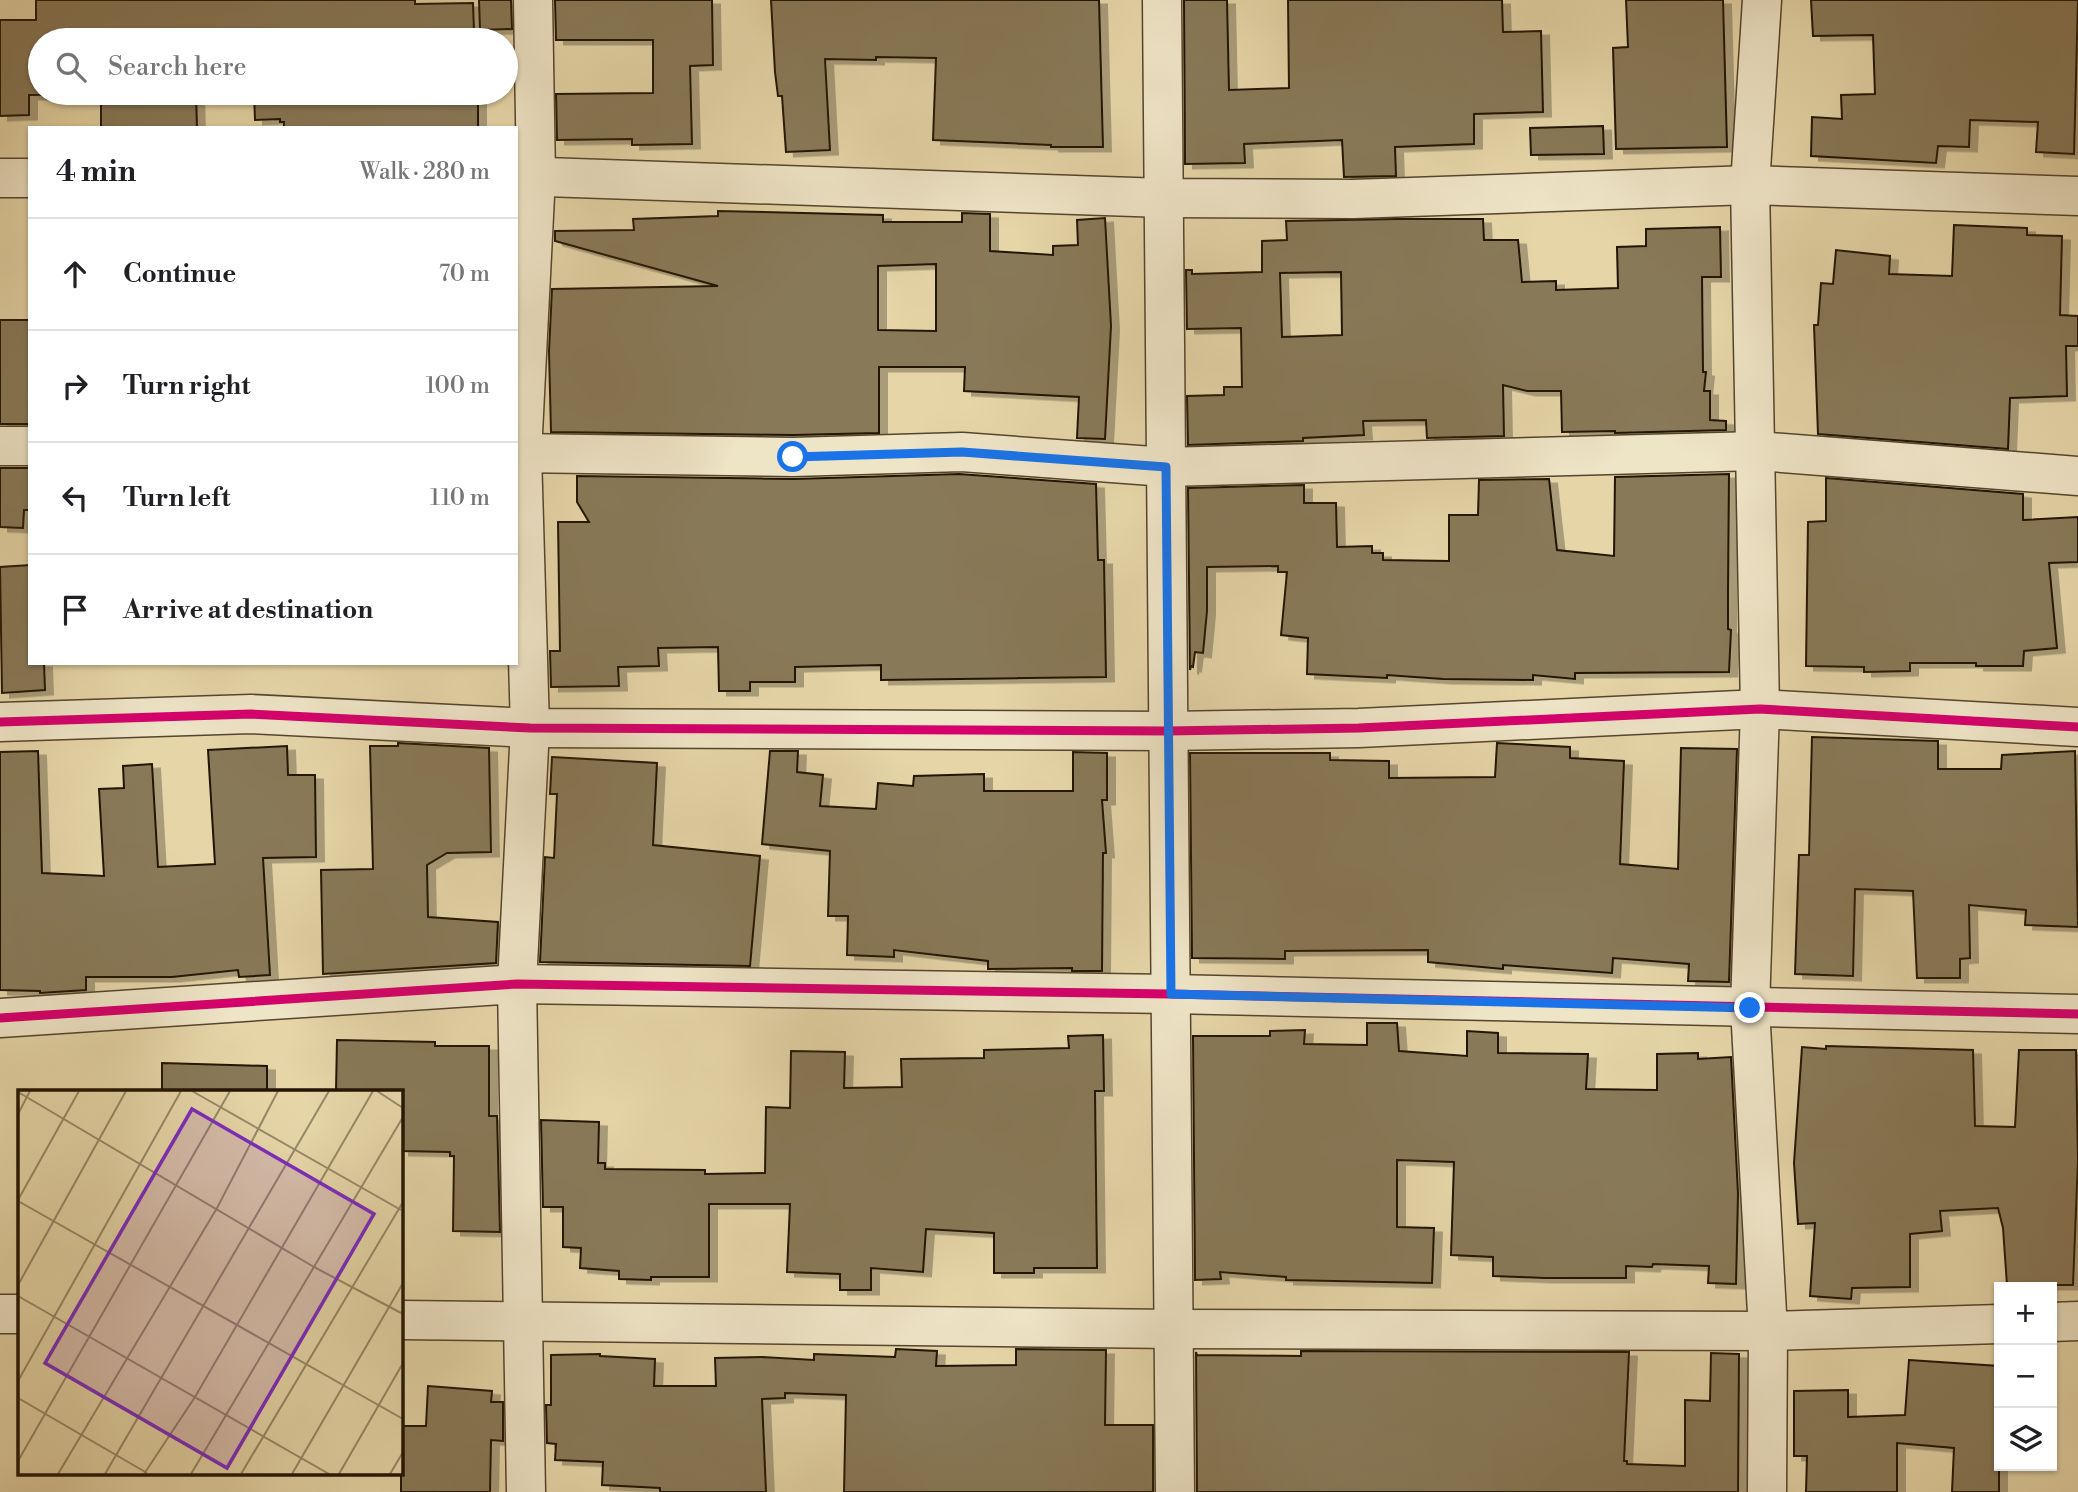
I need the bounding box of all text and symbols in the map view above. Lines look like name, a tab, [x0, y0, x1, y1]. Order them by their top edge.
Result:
search box	[28, 28, 518, 105]
icon: search	[52, 48, 90, 86]
text: Search here	[108, 51, 247, 83]
text: 4 min	[56, 153, 136, 191]
text: Walk · 280 m	[360, 158, 490, 186]
icon: ahead	[56, 255, 94, 293]
text: Continue	[123, 258, 236, 290]
text: 70 m	[439, 260, 490, 288]
icon: right	[56, 367, 94, 405]
text: Turn right	[123, 370, 251, 402]
text: 100 m	[425, 372, 490, 400]
route start	[777, 441, 808, 472]
icon: left	[56, 479, 94, 517]
text: Turn left	[123, 482, 231, 514]
text: 110 m	[430, 484, 490, 512]
icon: arrive	[56, 591, 94, 629]
text: Arrive at destination	[123, 594, 373, 626]
route end	[1734, 992, 1765, 1023]
inset map	[18, 1090, 402, 1474]
map controls	[1994, 1282, 2057, 1471]
button: +	[1994, 1282, 2057, 1345]
button: −	[1994, 1345, 2057, 1408]
button: layers	[1994, 1408, 2057, 1471]

